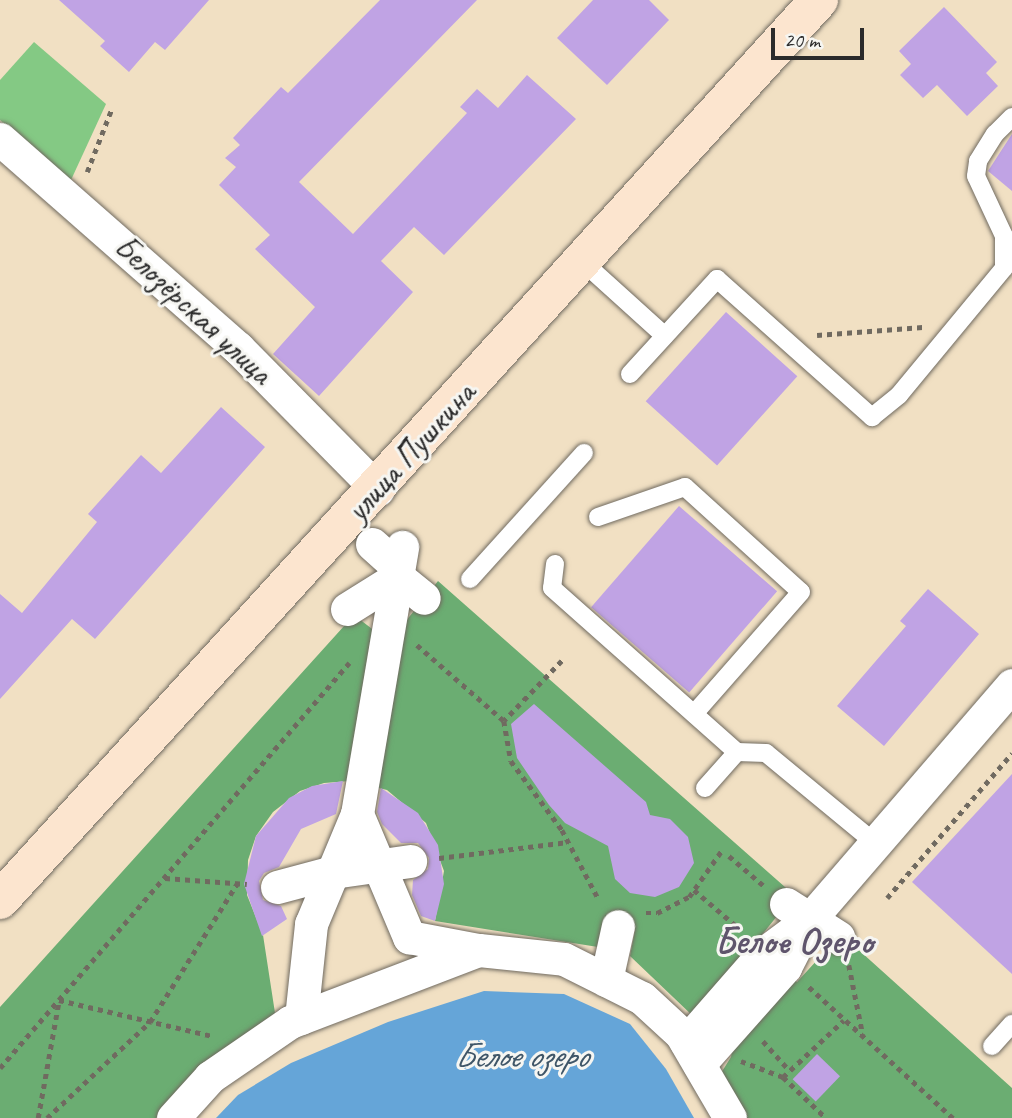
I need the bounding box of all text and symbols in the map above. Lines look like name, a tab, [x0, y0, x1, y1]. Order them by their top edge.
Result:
scale bar	[774, 14, 867, 58]
text: 20 m	[784, 27, 820, 53]
street label: Белозёрская улица	[105, 226, 281, 394]
street label: улица Пушкина	[337, 373, 485, 531]
district label: Белое Озеро	[716, 919, 872, 963]
water label: Белое озеро	[455, 1035, 587, 1077]

